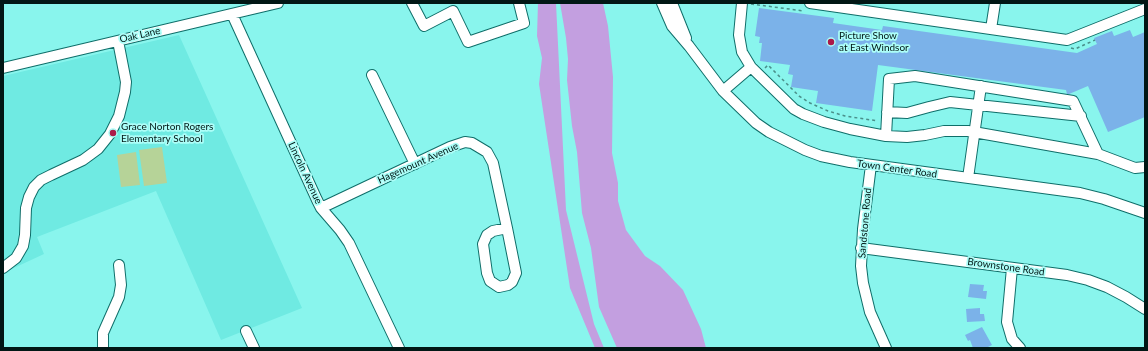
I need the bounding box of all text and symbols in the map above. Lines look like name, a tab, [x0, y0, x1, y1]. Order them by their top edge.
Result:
street label: Oak Lane	[118, 24, 162, 46]
place label: Picture Show at East Windsor	[839, 30, 909, 54]
marker: Picture Show at East Windsor	[826, 37, 836, 47]
place label: Grace Norton Rogers Elementary School	[121, 121, 213, 144]
marker: Grace Norton Rogers Elementary School	[108, 128, 118, 138]
street label: Lincoln Avenue	[285, 140, 325, 206]
street label: Hagemount Avenue	[376, 140, 460, 186]
street label: Town Center Road	[856, 157, 938, 181]
street label: Sandstone Road	[856, 187, 874, 259]
street label: Brownstone Road	[967, 256, 1045, 278]

